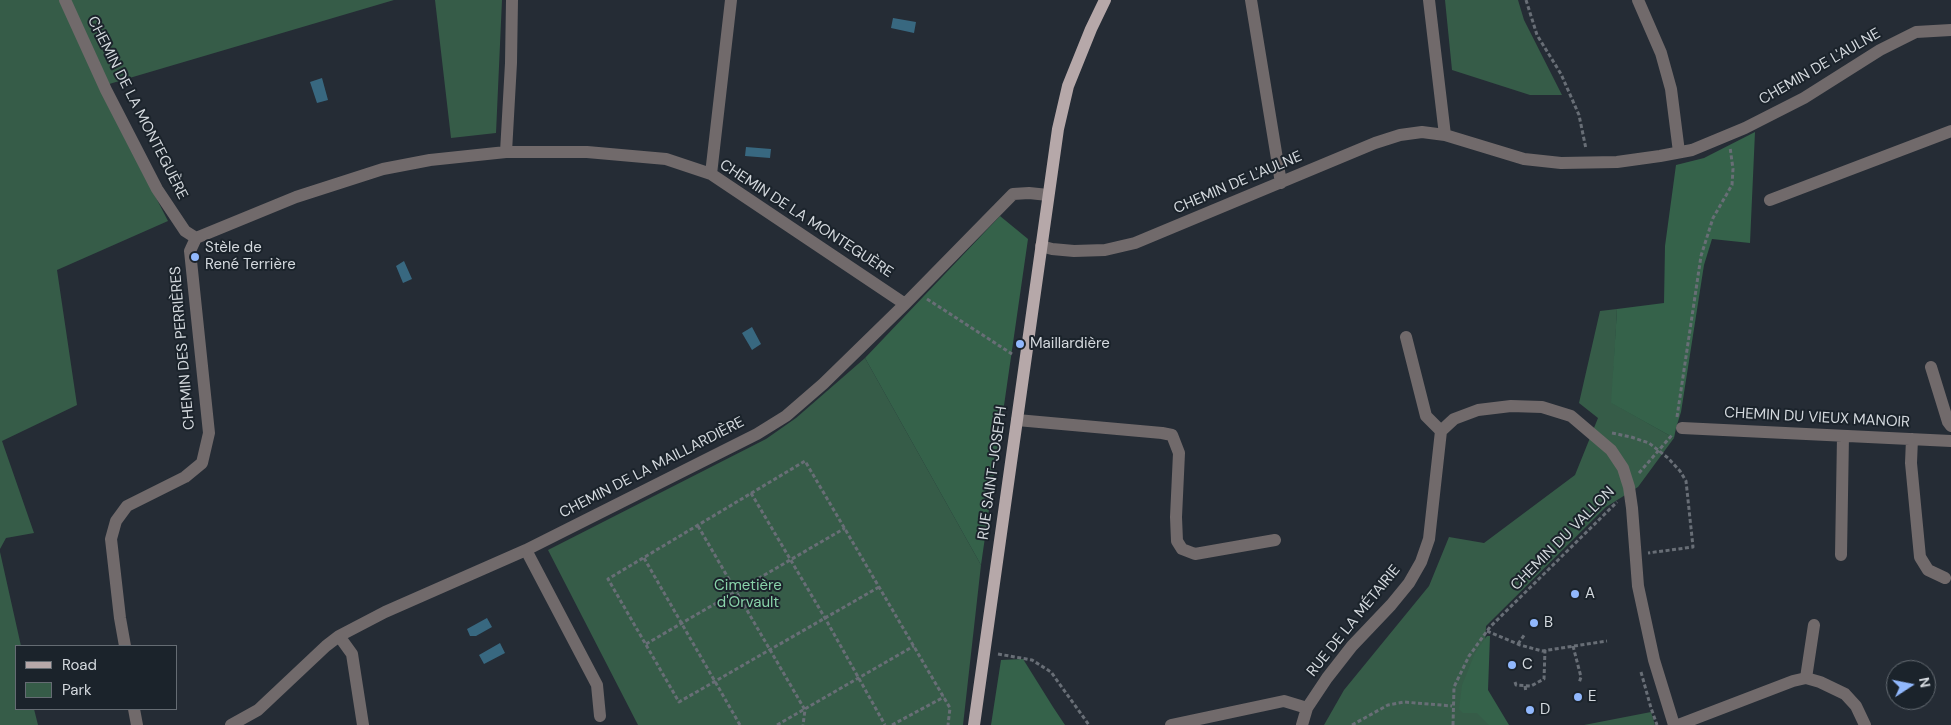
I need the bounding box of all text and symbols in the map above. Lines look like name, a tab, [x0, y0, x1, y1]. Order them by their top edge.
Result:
street label: CHEMIN DE LA MONTEGUÈRE	[83, 13, 191, 203]
street label: CHEMIN DE L'AULNE	[1756, 25, 1884, 109]
street label: CHEMIN DE L'AULNE	[1171, 148, 1305, 218]
street label: CHEMIN DE LA MONTEGUÈRE	[716, 156, 896, 282]
place label: Stèle de René Terrière	[205, 239, 296, 274]
marker: Stèle de René Terrière	[189, 251, 201, 263]
street label: CHEMIN DES PERRIÈRES	[167, 265, 199, 431]
place label: Maillardière	[1030, 335, 1110, 353]
marker: Maillardière	[1014, 338, 1026, 350]
street label: CHEMIN DU VIEUX MANOIR	[1724, 404, 1910, 432]
street label: RUE SAINT-JOSEPH	[975, 405, 1011, 541]
street label: CHEMIN DE LA MAILLARDIÈRE	[557, 413, 747, 523]
street label: CHEMIN DU VALLON	[1507, 483, 1619, 595]
street label: RUE DE LA MÉTAIRIE	[1303, 562, 1405, 680]
park label: Cimetière d'Orvault	[714, 577, 782, 612]
place label: A	[1585, 585, 1595, 603]
marker: A	[1569, 588, 1581, 600]
place label: B	[1544, 614, 1553, 632]
marker: B	[1528, 617, 1540, 629]
legend	[15, 645, 178, 710]
text: Road	[62, 655, 97, 675]
place label: C	[1522, 656, 1533, 674]
marker: C	[1506, 659, 1518, 671]
north arrow	[1886, 660, 1936, 710]
text: N	[1915, 676, 1935, 689]
text: Park	[62, 680, 92, 700]
place label: E	[1588, 688, 1596, 706]
marker: E	[1572, 691, 1584, 703]
place label: D	[1540, 701, 1550, 719]
marker: D	[1524, 704, 1536, 716]

